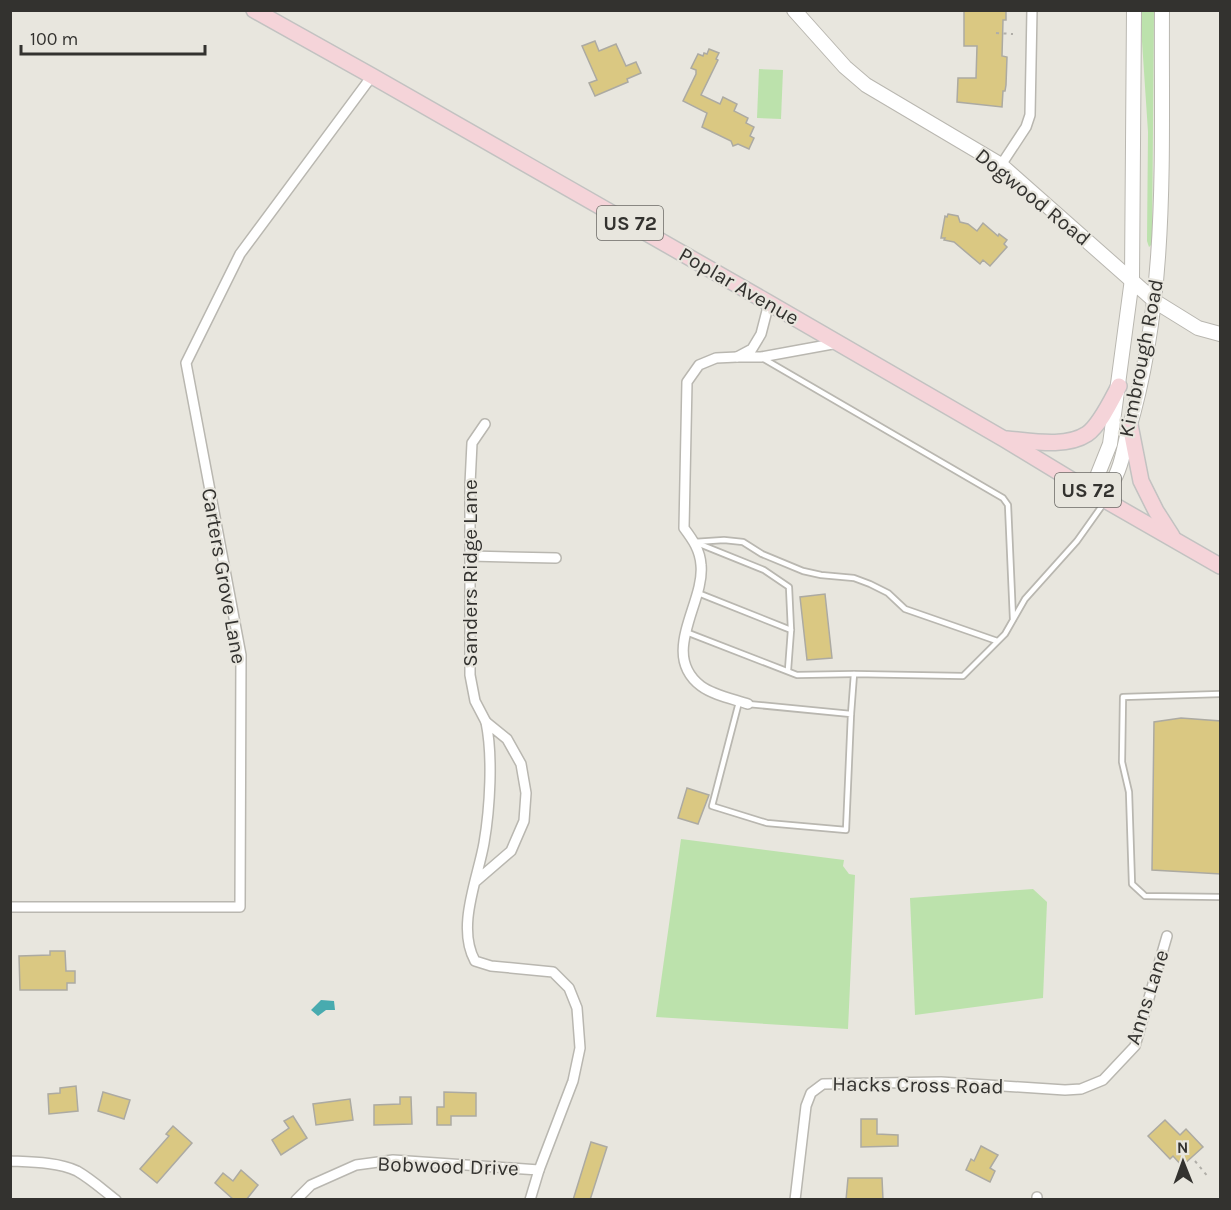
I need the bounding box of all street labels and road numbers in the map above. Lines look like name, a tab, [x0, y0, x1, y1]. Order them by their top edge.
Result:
street label: Dogwood Road	[971, 143, 1095, 251]
road number: US 72	[597, 206, 663, 240]
street label: Poplar Avenue	[675, 242, 803, 330]
street label: Kimbrough Road	[1114, 277, 1168, 439]
road number: US 72	[1055, 473, 1121, 507]
street label: Sanders Ridge Lane	[458, 479, 482, 667]
street label: Carters Grove Lane	[197, 486, 251, 666]
street label: Anns Lane	[1120, 947, 1174, 1047]
street label: Hacks Cross Road	[832, 1072, 1004, 1098]
street label: Bobwood Drive	[377, 1152, 519, 1180]

